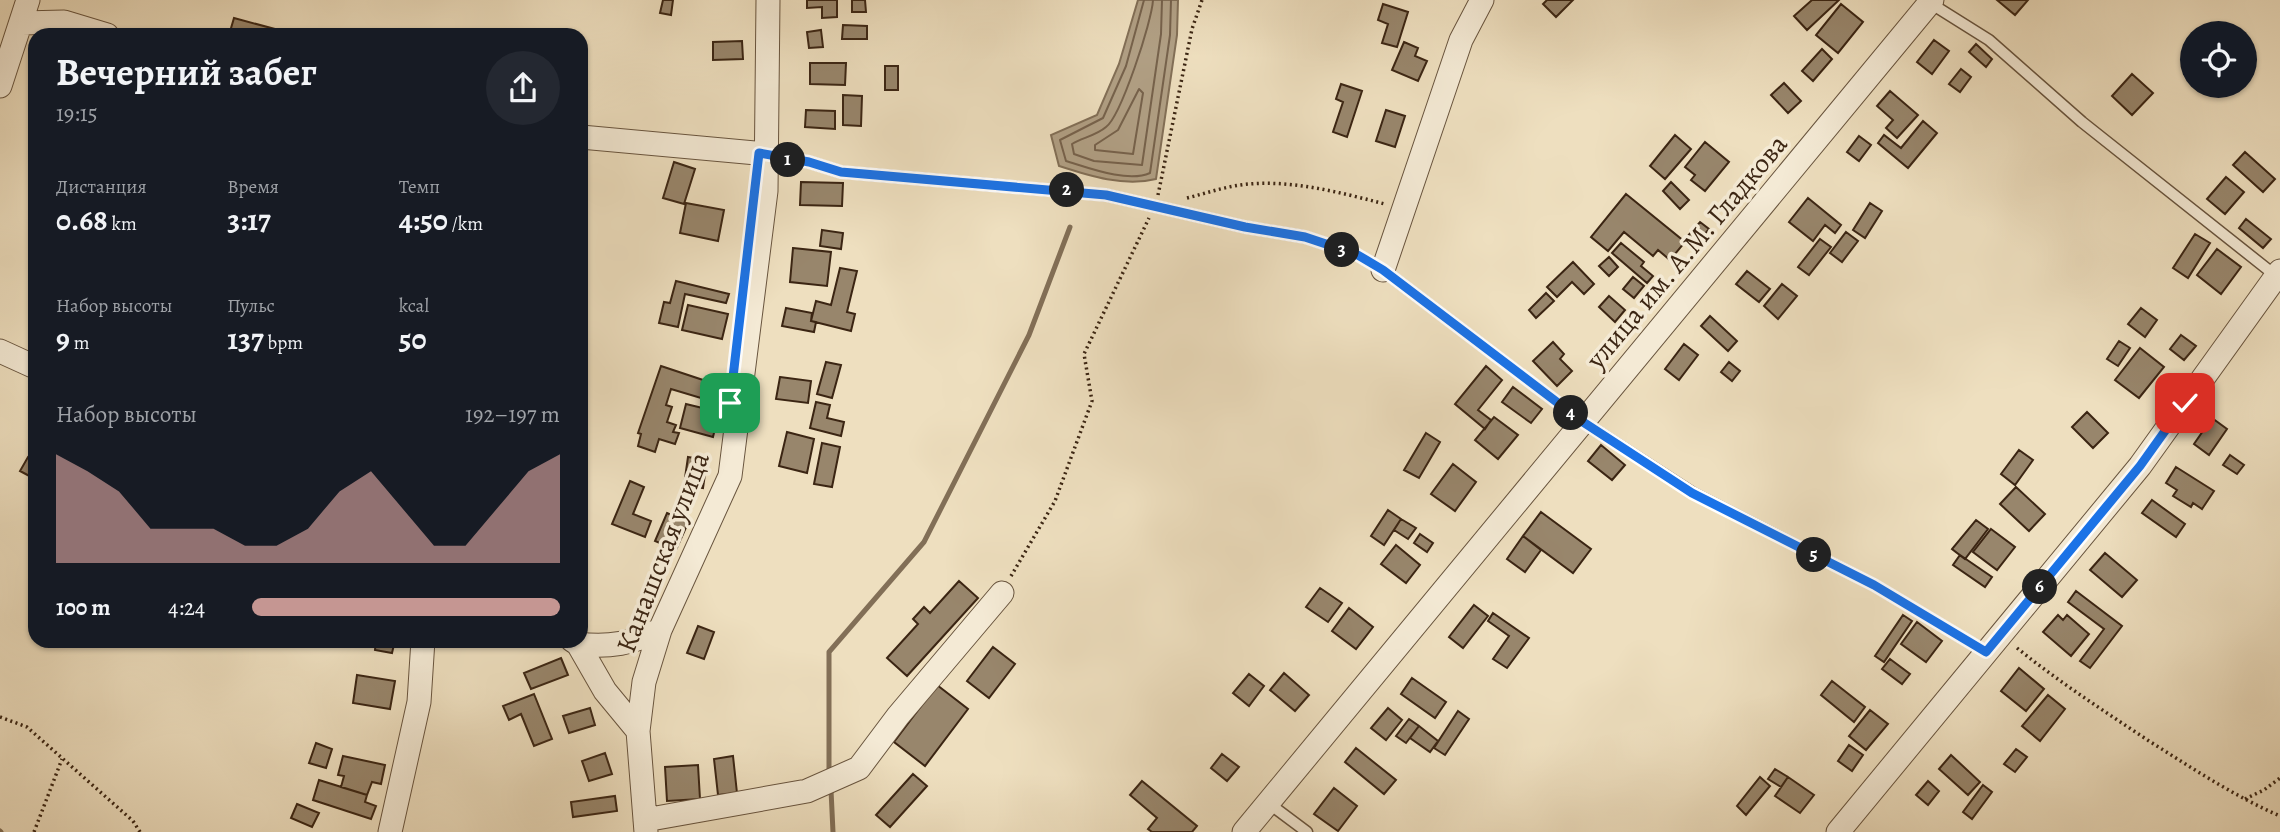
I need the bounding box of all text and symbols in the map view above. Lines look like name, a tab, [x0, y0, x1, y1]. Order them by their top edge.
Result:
map controls	[2180, 21, 2257, 98]
button: locate	[2180, 21, 2257, 98]
text: Вечерний забег	[56, 46, 317, 98]
button: share	[486, 51, 560, 125]
text: 19:15	[56, 98, 98, 129]
street label: улица им. А.М. Гладкова	[1577, 126, 1796, 378]
pin: 1	[770, 142, 806, 178]
text: 1	[784, 146, 791, 172]
pin: 2	[1050, 172, 1084, 208]
text: Дистанция	[56, 174, 147, 200]
text: Время	[227, 174, 279, 200]
text: Темп	[399, 174, 440, 200]
text: 2	[1062, 176, 1071, 202]
text: 0.68	[56, 200, 108, 240]
text: 3:17	[227, 200, 271, 240]
text: 4:50	[399, 200, 448, 240]
text: km	[108, 211, 137, 237]
text: /km	[448, 211, 483, 237]
pin: 3	[1324, 232, 1360, 268]
text: 3	[1337, 236, 1346, 262]
text: Набор высоты	[56, 293, 172, 319]
text: Пульс	[227, 293, 275, 319]
text: kcal	[399, 293, 429, 319]
text: 9	[56, 319, 70, 359]
text: 137	[227, 319, 264, 359]
text: 50	[399, 319, 427, 359]
text: m	[70, 330, 89, 356]
text: bpm	[264, 330, 303, 356]
pin	[700, 373, 760, 433]
pin	[2155, 373, 2215, 433]
icon: arrive	[711, 384, 749, 422]
icon: check	[2166, 384, 2204, 422]
pin: 4	[1554, 396, 1588, 430]
text: Набор высоты	[56, 399, 197, 430]
text: 192–197 m	[465, 399, 560, 430]
text: 4	[1566, 399, 1575, 425]
street label: Канашская улица	[607, 446, 719, 658]
pin: 5	[1797, 538, 1832, 572]
text: 5	[1809, 541, 1818, 567]
pin: 6	[2022, 570, 2058, 604]
text: 6	[2035, 573, 2044, 599]
text: 100 m	[56, 592, 111, 623]
text: 4:24	[168, 592, 205, 623]

